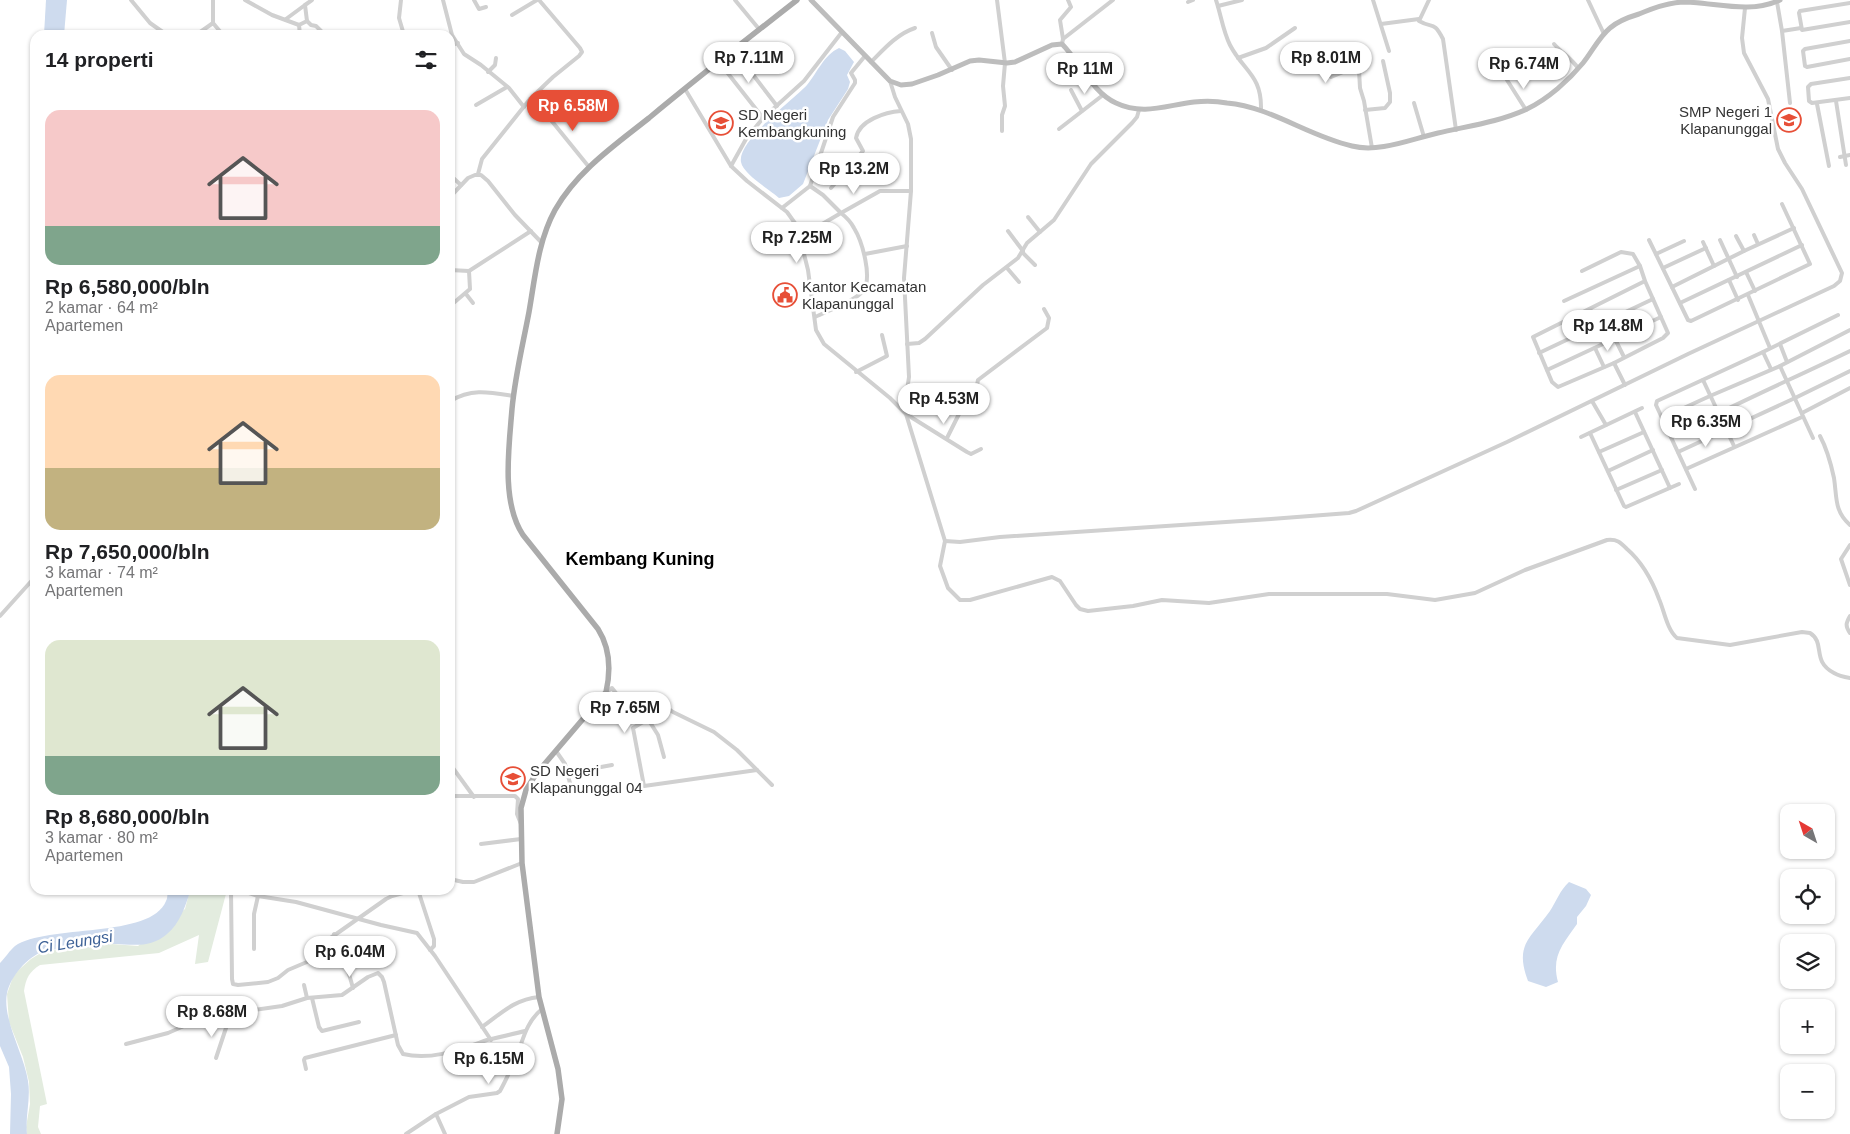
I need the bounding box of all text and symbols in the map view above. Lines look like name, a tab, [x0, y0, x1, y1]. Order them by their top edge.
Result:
pin: Rp 7.11M	[697, 42, 801, 84]
pin: Rp 8.01M	[1274, 42, 1378, 84]
icon: filters	[412, 46, 440, 74]
text: 14 properti	[45, 48, 154, 71]
pin: Rp 6.74M	[1472, 48, 1576, 90]
text: Rp 7.11M	[714, 49, 784, 66]
text: Rp 8.01M	[1291, 49, 1361, 66]
pin: Rp 11M	[1044, 52, 1126, 95]
text: Rp 6.74M	[1489, 55, 1559, 72]
text: Rp 11M	[1057, 60, 1113, 77]
pin: Rp 6.58M	[521, 90, 625, 132]
text: Rp 6.58M	[538, 97, 608, 114]
place label: SMP Negeri 1 Klapanunggal	[1679, 103, 1772, 137]
place label: SD Negeri Kembangkuning	[738, 106, 846, 140]
school or university icon: SMP Negeri 1 Klapanunggal	[1776, 107, 1802, 133]
school or university icon: SD Negeri Kembangkuning	[708, 110, 734, 136]
icon: home	[198, 143, 288, 233]
pin: Rp 13.2M	[802, 152, 906, 195]
text: Rp 13.2M	[819, 160, 889, 177]
pin: Rp 7.25M	[745, 222, 849, 264]
text: Rp 7.25M	[762, 229, 832, 246]
text: Rp 6,580,000/bln	[45, 275, 210, 298]
place label: Kantor Kecamatan Klapanunggal	[802, 278, 926, 312]
public building icon: Kantor Kecamatan Klapanunggal	[772, 282, 798, 308]
text: 2 kamar · 64 m²	[45, 299, 158, 316]
pin: Rp 14.8M	[1556, 310, 1660, 352]
text: Apartemen	[45, 317, 123, 334]
text: Rp 14.8M	[1573, 317, 1643, 334]
pin: Rp 4.53M	[892, 382, 996, 425]
text: Rp 4.53M	[909, 390, 979, 407]
pin: Rp 6.35M	[1654, 406, 1758, 448]
icon: home	[198, 408, 288, 498]
text: Rp 6.35M	[1671, 413, 1741, 430]
text: Rp 7,650,000/bln	[45, 540, 210, 563]
district label: Kembang Kuning	[566, 549, 715, 569]
text: 3 kamar · 74 m²	[45, 564, 158, 581]
text: Apartemen	[45, 582, 123, 599]
icon: home	[198, 673, 288, 763]
pin: Rp 7.65M	[573, 692, 677, 734]
text: Rp 7.65M	[590, 699, 660, 716]
place label: SD Negeri Klapanunggal 04	[530, 762, 643, 796]
school or university icon: SD Negeri Klapanunggal 04	[500, 766, 526, 792]
north arrow	[1780, 804, 1835, 859]
map controls	[1780, 804, 1835, 1119]
text: Rp 8,680,000/bln	[45, 805, 210, 828]
text: 3 kamar · 80 m²	[45, 829, 158, 846]
text: Apartemen	[45, 847, 123, 864]
button: locate	[1780, 869, 1835, 924]
water label: Ci Leungsi	[36, 928, 114, 956]
button: layers	[1780, 934, 1835, 989]
pin: Rp 6.04M	[298, 936, 402, 978]
text: Rp 6.04M	[315, 943, 385, 960]
pin: Rp 8.68M	[160, 996, 264, 1038]
button: +	[1780, 999, 1835, 1054]
text: Rp 8.68M	[177, 1003, 247, 1020]
pin: Rp 6.15M	[437, 1042, 541, 1085]
text: Rp 6.15M	[454, 1050, 524, 1067]
button: −	[1780, 1064, 1835, 1119]

